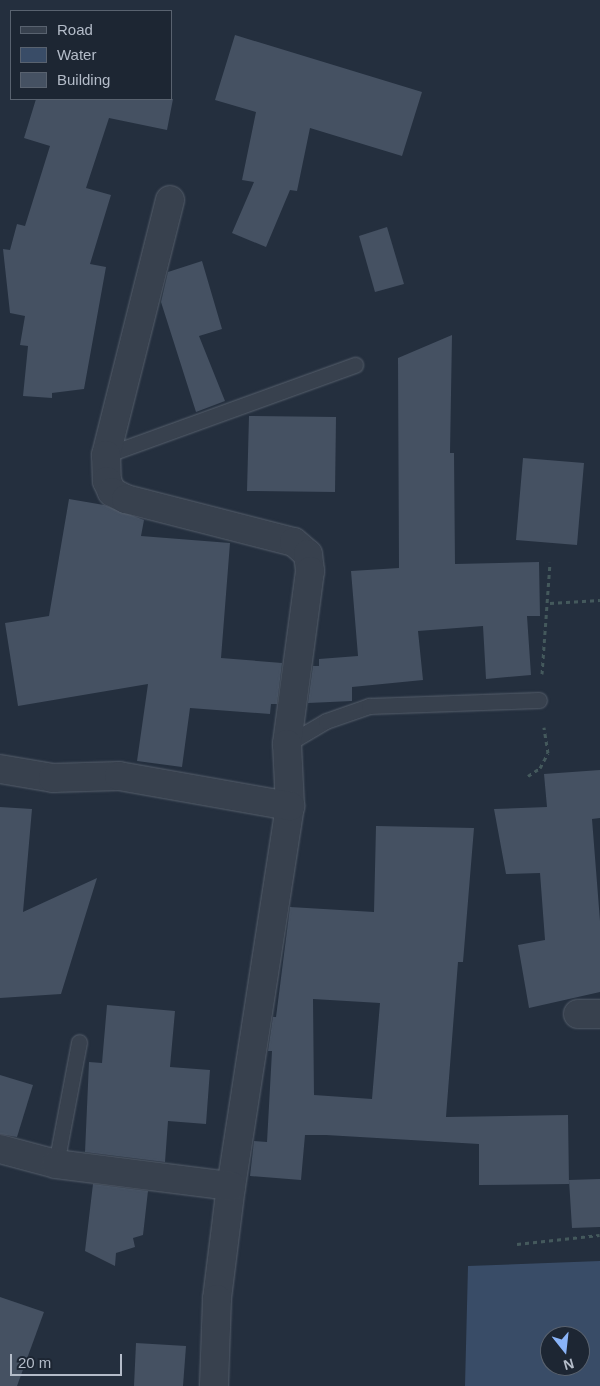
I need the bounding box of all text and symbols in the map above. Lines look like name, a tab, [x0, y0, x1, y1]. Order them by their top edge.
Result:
legend	[10, 10, 172, 100]
text: Road	[57, 21, 93, 38]
text: Water	[57, 46, 96, 63]
text: Building	[57, 71, 110, 88]
north arrow	[540, 1326, 590, 1376]
scale bar	[12, 1344, 125, 1376]
text: 20 m	[18, 1354, 51, 1371]
text: N	[562, 1355, 576, 1374]

